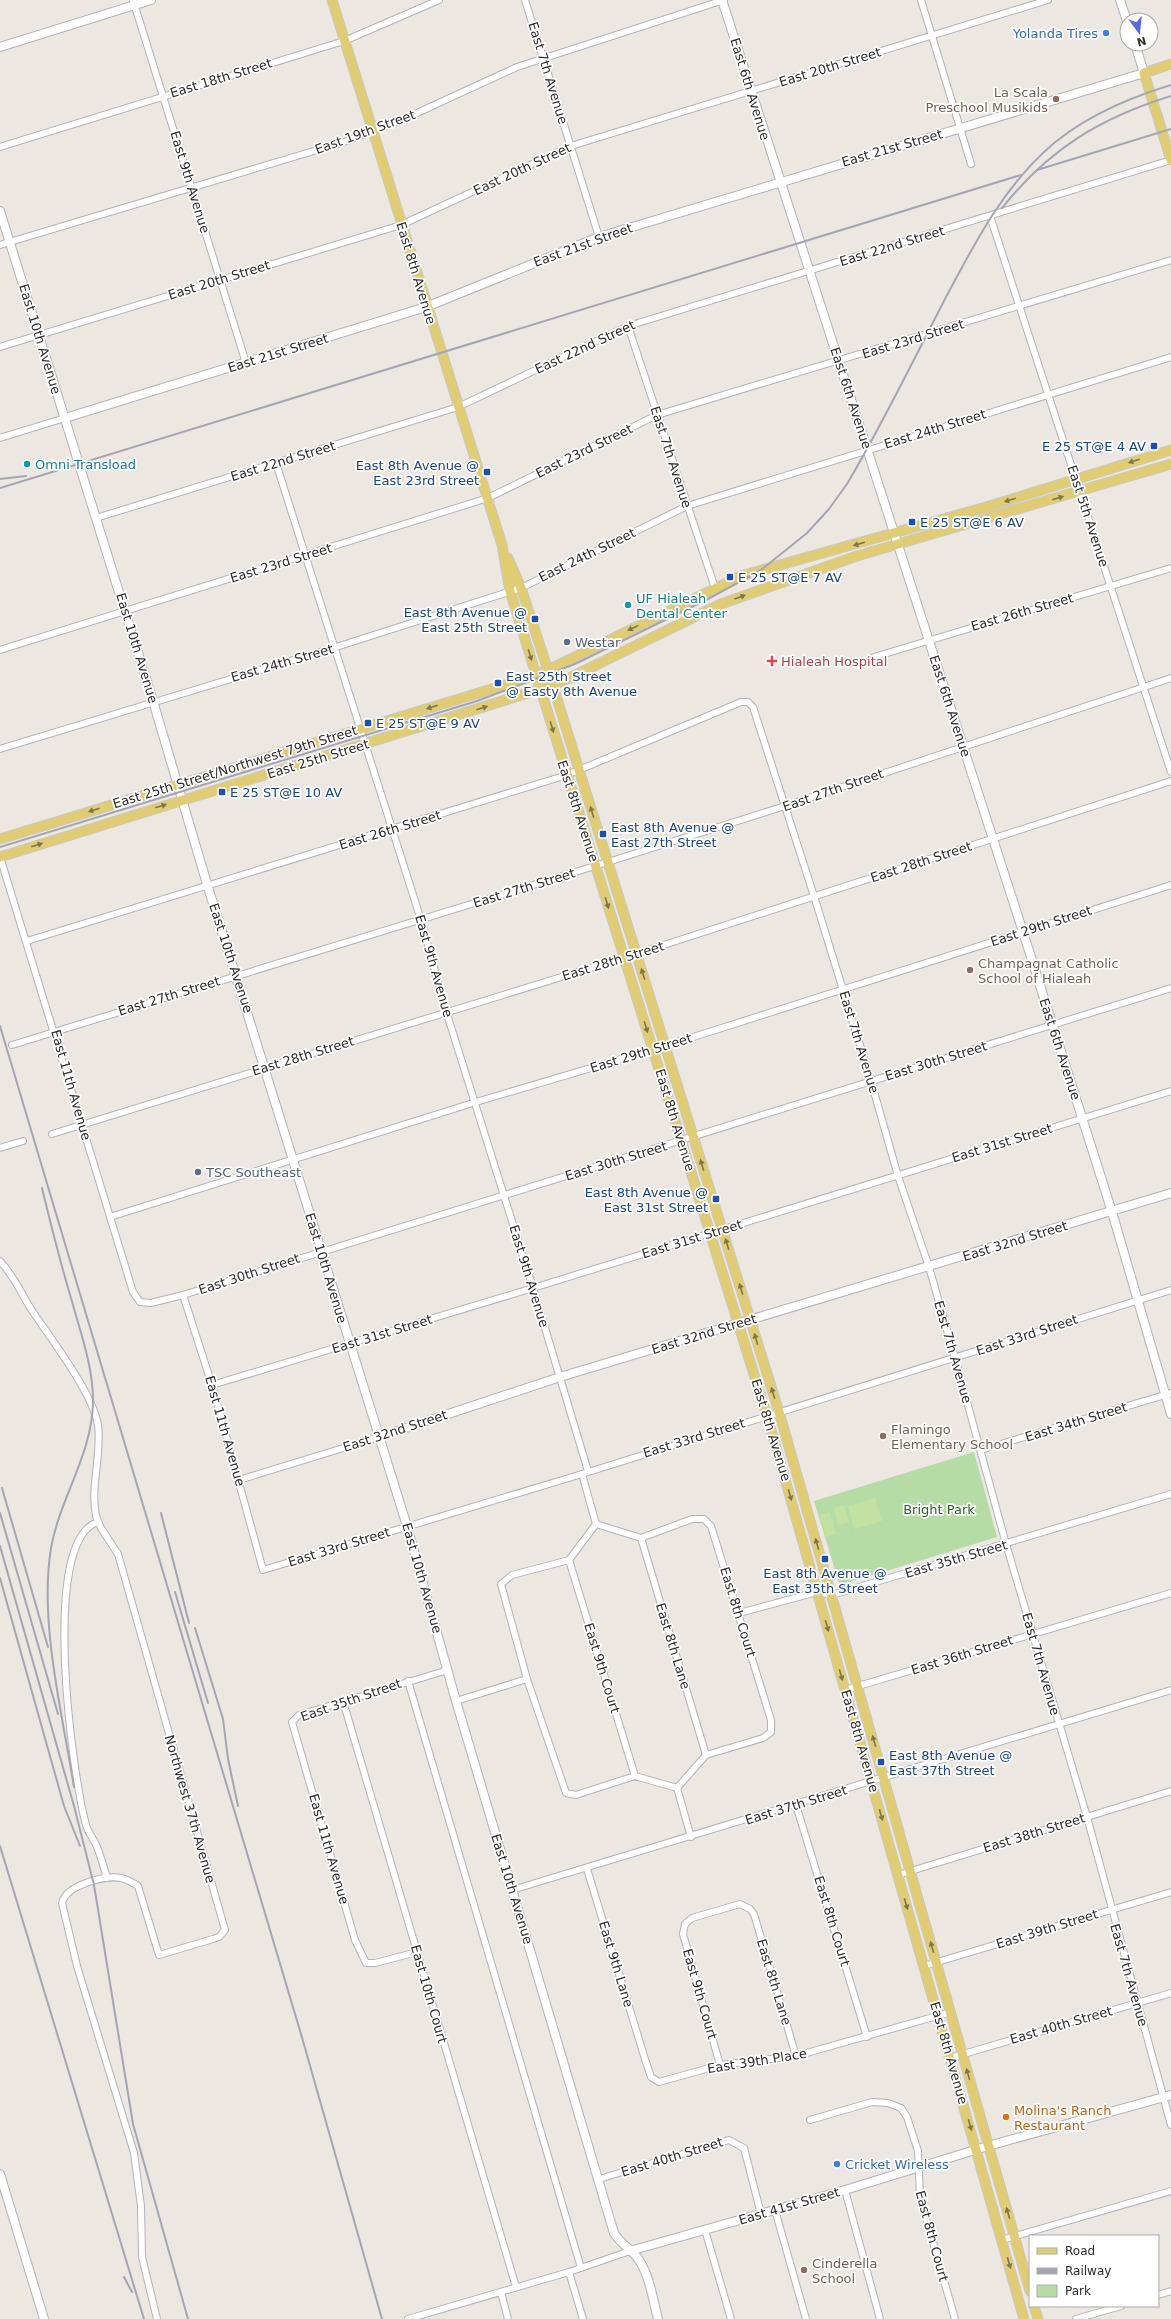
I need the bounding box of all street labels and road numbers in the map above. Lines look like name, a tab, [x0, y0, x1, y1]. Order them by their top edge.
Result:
street label: East 7th Avenue	[525, 20, 571, 126]
street label: East 6th Avenue	[727, 36, 773, 142]
street label: East 20th Street	[777, 44, 883, 90]
street label: East 18th Street	[168, 55, 274, 101]
street label: East 19th Street	[313, 107, 417, 157]
street label: East 21st Street	[840, 126, 944, 170]
street label: East 9th Avenue	[167, 129, 213, 235]
street label: East 20th Street	[471, 140, 573, 198]
street label: East 8th Avenue	[393, 220, 439, 326]
street label: East 21st Street	[531, 220, 635, 270]
street label: East 22nd Street	[838, 223, 946, 269]
street label: East 20th Street	[166, 257, 272, 303]
street label: East 10th Avenue	[16, 282, 64, 396]
street label: East 23rd Street	[860, 316, 966, 362]
street label: East 22nd Street	[533, 317, 637, 377]
street label: East 21st Street	[226, 331, 330, 375]
street label: East 6th Avenue	[827, 345, 875, 451]
street label: East 7th Avenue	[647, 404, 695, 510]
street label: East 24th Street	[882, 406, 988, 452]
street label: East 23rd Street	[533, 421, 635, 481]
street label: East 22nd Street	[229, 438, 337, 484]
street label: East 5th Avenue	[1064, 463, 1112, 569]
street label: East 24th Street	[536, 525, 638, 585]
street label: East 23rd Street	[228, 540, 334, 586]
street label: East 26th Street	[969, 590, 1075, 634]
street label: East 10th Avenue	[113, 591, 161, 705]
street label: East 24th Street	[229, 641, 335, 685]
street label: East 6th Avenue	[926, 653, 974, 759]
street label: East 25th Street/Northwest 79th Street	[111, 723, 359, 811]
street label: East 25th Street	[265, 736, 371, 782]
street label: East 8th Avenue	[554, 758, 602, 864]
street label: East 27th Street	[781, 766, 885, 814]
street label: East 26th Street	[337, 807, 443, 853]
street label: East 28th Street	[868, 839, 974, 885]
street label: East 27th Street	[471, 865, 577, 911]
street label: East 10th Avenue	[206, 901, 256, 1015]
street label: East 29th Street	[988, 903, 1094, 949]
street label: East 9th Avenue	[412, 913, 456, 1019]
street label: East 28th Street	[560, 938, 666, 984]
street label: East 27th Street	[116, 973, 222, 1019]
street label: East 7th Avenue	[836, 989, 882, 1095]
street label: East 6th Avenue	[1036, 996, 1084, 1102]
street label: East 11th Avenue	[48, 1028, 94, 1142]
street label: East 29th Street	[588, 1030, 694, 1076]
street label: East 28th Street	[250, 1033, 356, 1079]
street label: East 30th Street	[883, 1038, 989, 1084]
street label: East 8th Avenue	[652, 1067, 698, 1173]
street label: East 31st Street	[950, 1121, 1054, 1165]
street label: East 30th Street	[563, 1138, 669, 1184]
street label: East 10th Avenue	[302, 1211, 350, 1325]
street label: East 31st Street	[640, 1217, 744, 1261]
street label: East 32nd Street	[961, 1218, 1069, 1264]
street label: East 9th Avenue	[506, 1223, 552, 1329]
street label: East 30th Street	[196, 1251, 302, 1297]
street label: East 7th Avenue	[931, 1299, 975, 1405]
street label: East 32nd Street	[650, 1311, 758, 1357]
street label: East 31st Street	[330, 1312, 434, 1356]
street label: East 33rd Street	[974, 1312, 1080, 1358]
street label: East 11th Avenue	[202, 1374, 248, 1488]
street label: East 8th Avenue	[748, 1377, 794, 1483]
street label: East 34th Street	[1023, 1399, 1129, 1445]
street label: East 32nd Street	[341, 1407, 449, 1455]
street label: East 33rd Street	[641, 1415, 747, 1461]
street label: East 10th Avenue	[399, 1521, 445, 1635]
street label: East 33rd Street	[286, 1524, 392, 1570]
street label: East 35th Street	[903, 1537, 1009, 1581]
street label: East 8th Court	[717, 1565, 759, 1659]
street label: East 8th Lane	[653, 1601, 693, 1691]
street label: East 7th Avenue	[1019, 1611, 1063, 1717]
street label: East 9th Court	[581, 1621, 623, 1715]
street label: East 36th Street	[909, 1632, 1015, 1678]
street label: East 35th Street	[299, 1676, 403, 1724]
street label: East 8th Avenue	[838, 1688, 882, 1794]
street label: Northwest 37th Avenue	[162, 1733, 218, 1885]
street label: East 37th Street	[743, 1782, 849, 1828]
street label: East 11th Avenue	[306, 1792, 352, 1906]
street label: East 38th Street	[981, 1810, 1087, 1856]
street label: East 10th Avenue	[488, 1832, 536, 1946]
street label: East 8th Court	[811, 1874, 853, 1968]
street label: East 39th Street	[994, 1906, 1100, 1952]
street label: East 9th Lane	[596, 1919, 636, 2009]
street label: East 7th Avenue	[1107, 1922, 1151, 2028]
street label: East 8th Lane	[754, 1937, 794, 2027]
street label: East 10th Court	[408, 1943, 450, 2045]
street label: East 9th Court	[680, 1947, 720, 2041]
street label: East 8th Avenue	[927, 2000, 971, 2106]
street label: East 40th Street	[1008, 2003, 1114, 2047]
street label: East 39th Place	[706, 2046, 808, 2076]
street label: East 40th Street	[619, 2134, 725, 2180]
street label: East 41st Street	[737, 2184, 841, 2228]
street label: East 8th Court	[913, 2189, 951, 2283]

